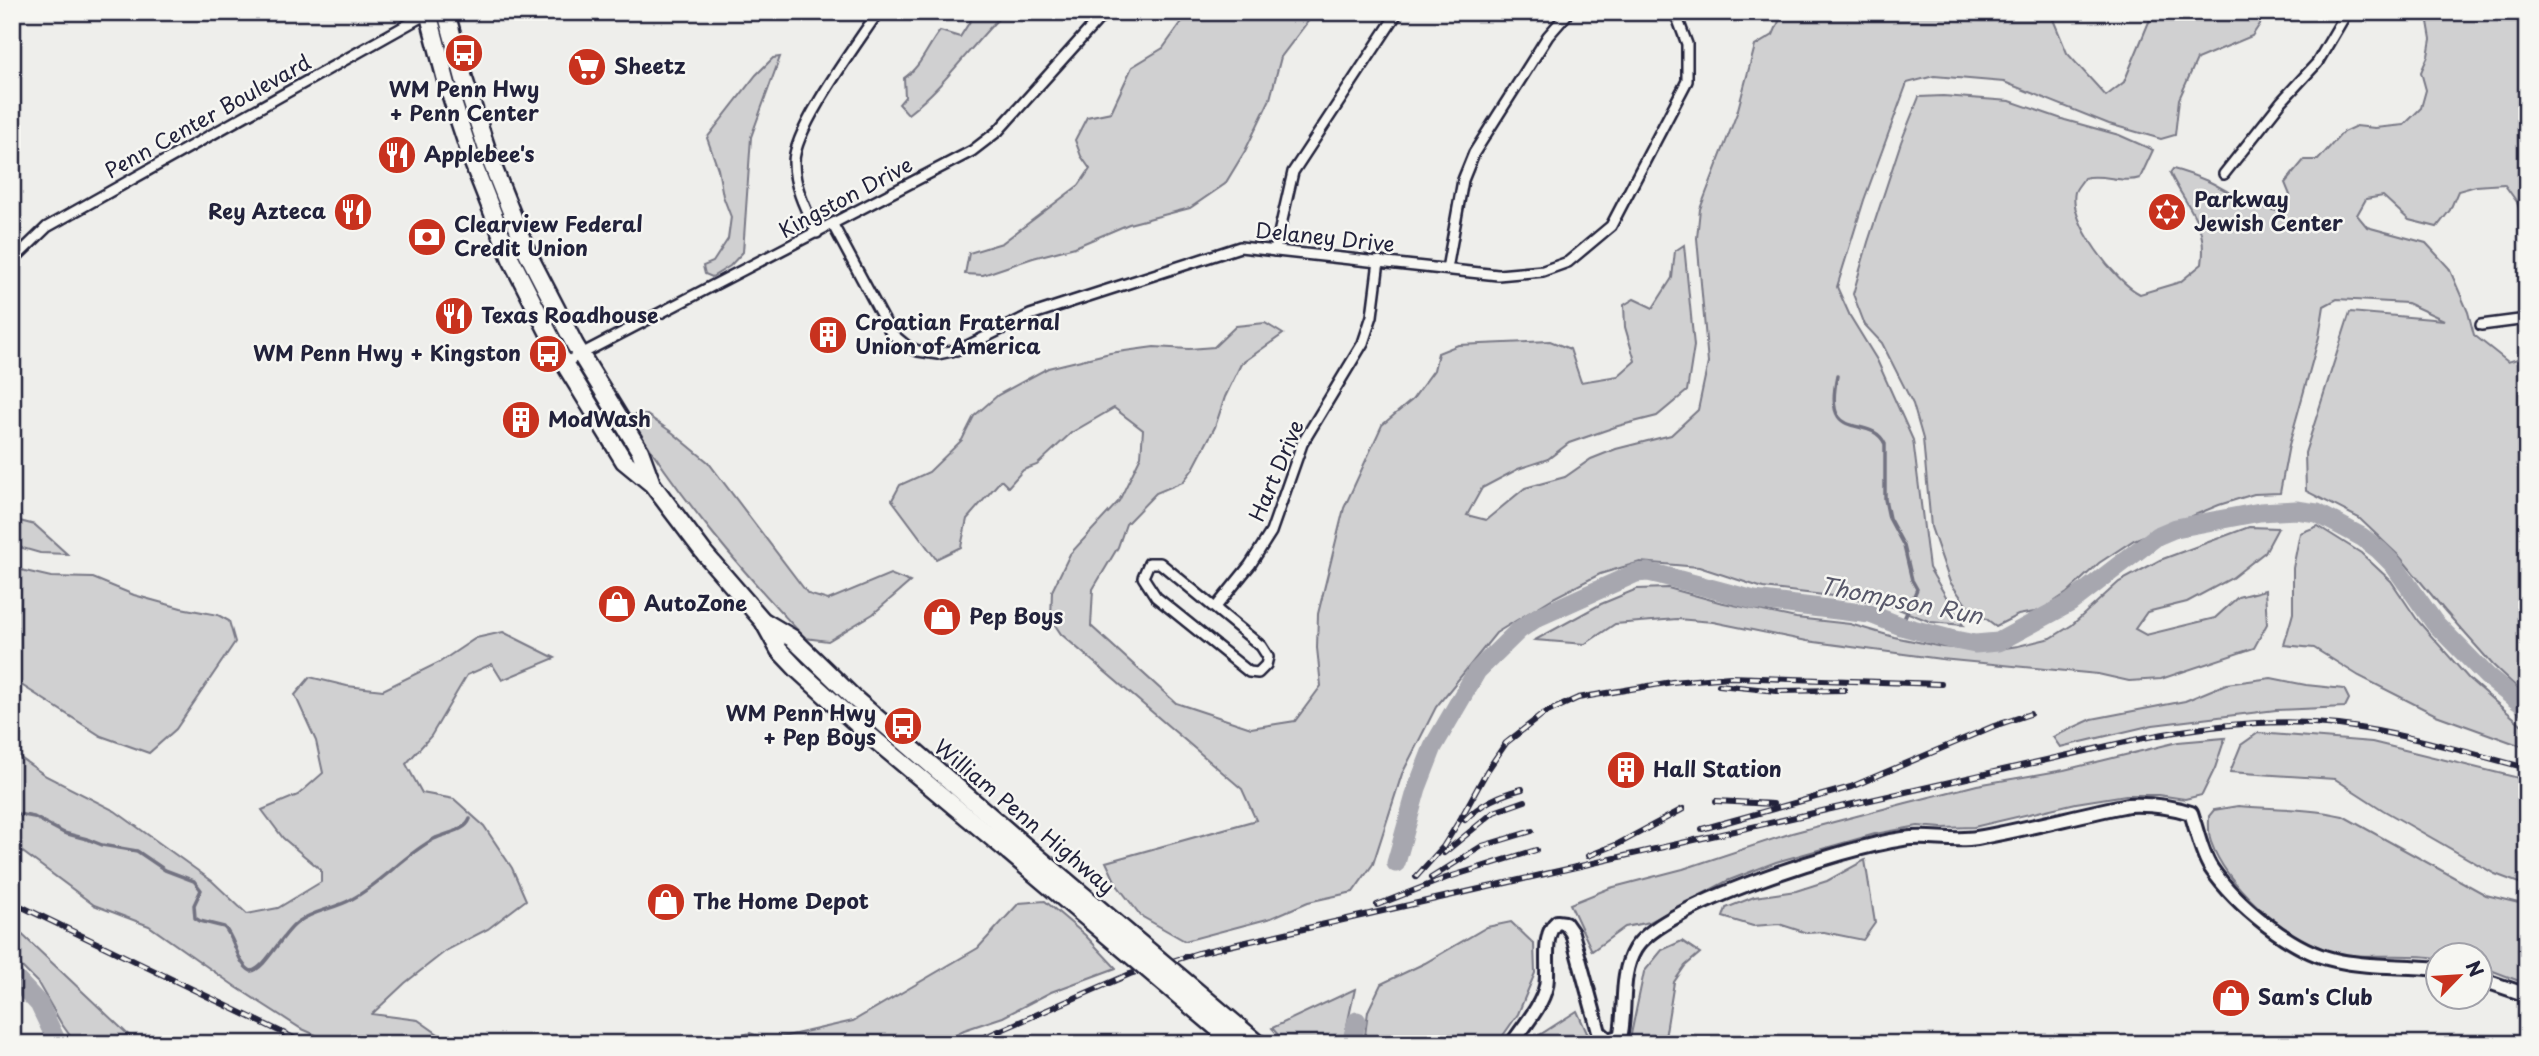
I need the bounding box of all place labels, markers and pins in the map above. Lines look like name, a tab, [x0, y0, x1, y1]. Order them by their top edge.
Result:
bus stop icon: WM Penn Hwy + Penn Center	[443, 32, 485, 74]
supermarket icon: Sheetz	[566, 46, 608, 88]
place label: Sheetz	[614, 49, 686, 81]
place label: WM Penn Hwy + Penn Center	[389, 72, 539, 128]
restaurant icon: Applebee's	[376, 134, 418, 176]
place label: Applebee's	[424, 137, 535, 169]
place label: Parkway Jewish Center	[2194, 182, 2343, 238]
restaurant icon: Rey Azteca	[332, 191, 374, 233]
synagogue icon: Parkway Jewish Center	[2146, 191, 2188, 233]
place label: Rey Azteca	[208, 194, 326, 226]
place label: Clearview Federal Credit Union	[454, 207, 643, 263]
bank icon: Clearview Federal Credit Union	[406, 216, 448, 258]
restaurant icon: Texas Roadhouse	[433, 295, 475, 337]
place label: Texas Roadhouse	[481, 298, 658, 330]
place label: Croatian Fraternal Union of America	[855, 305, 1060, 361]
building icon: Croatian Fraternal Union of America	[807, 314, 849, 356]
bus stop icon: WM Penn Hwy + Kingston	[527, 333, 569, 375]
place label: WM Penn Hwy + Kingston	[253, 336, 521, 368]
building icon: ModWash	[500, 399, 542, 441]
place label: ModWash	[548, 402, 651, 434]
shop icon: AutoZone	[596, 583, 638, 625]
place label: AutoZone	[644, 586, 747, 618]
shop icon: Pep Boys	[921, 596, 963, 638]
place label: Pep Boys	[969, 599, 1063, 631]
place label: WM Penn Hwy + Pep Boys	[726, 696, 876, 752]
bus stop icon: WM Penn Hwy + Pep Boys	[882, 705, 924, 747]
building icon: Hall Station	[1605, 749, 1647, 791]
place label: Hall Station	[1653, 752, 1782, 784]
shop icon: The Home Depot	[645, 881, 687, 923]
place label: The Home Depot	[693, 884, 869, 916]
shop icon: Sam's Club	[2210, 977, 2252, 1019]
place label: Sam's Club	[2258, 980, 2373, 1012]

